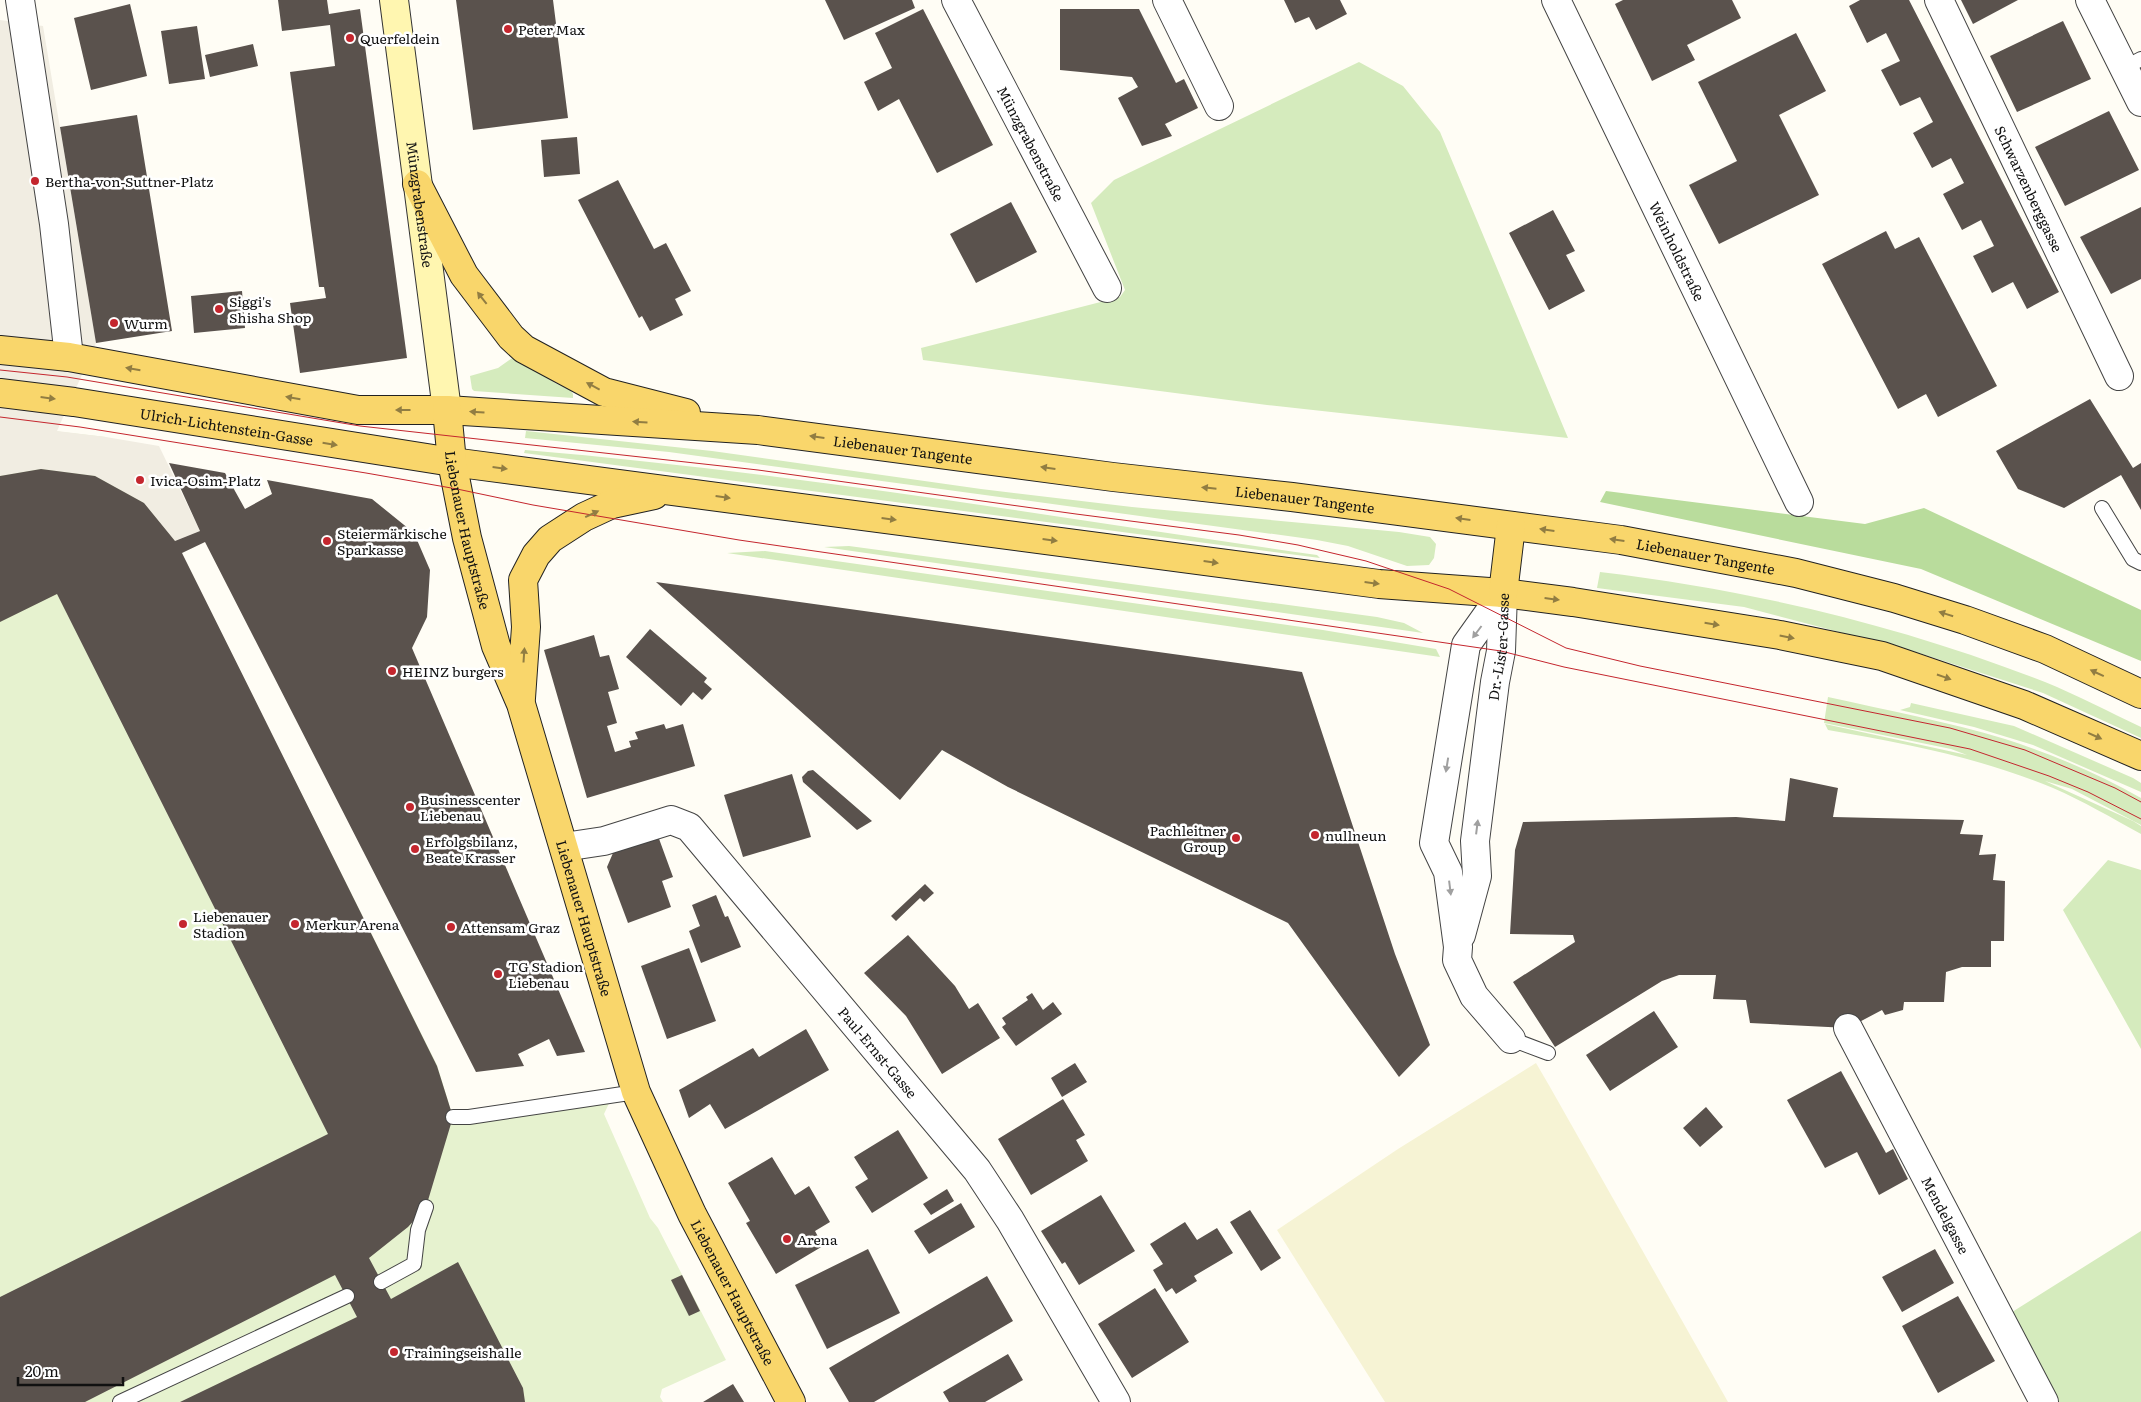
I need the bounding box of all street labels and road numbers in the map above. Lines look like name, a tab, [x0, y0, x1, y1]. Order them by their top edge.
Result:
street label: Münzgrabenstraße	[993, 82, 1070, 205]
street label: Schwarzenberggasse	[1990, 122, 2068, 255]
street label: Münzgrabenstraße	[402, 140, 438, 269]
street label: Weinholdstraße	[1645, 198, 1710, 304]
street label: Ulrich-Lichtenstein-Gasse	[138, 403, 315, 450]
street label: Liebenauer Tangente	[832, 430, 974, 468]
street label: Liebenauer Hauptstraße	[441, 450, 496, 611]
street label: Liebenauer Tangente	[1234, 481, 1376, 518]
street label: Liebenauer Tangente	[1635, 533, 1777, 579]
street label: Dr.-Lister-Gasse	[1483, 593, 1513, 702]
street label: Liebenauer Hauptstraße	[552, 837, 617, 999]
street label: Paul-Ernst-Gasse	[834, 1002, 922, 1102]
street label: Mendelgasse	[1917, 1172, 1975, 1257]
street label: Liebenauer Hauptstraße	[687, 1216, 780, 1369]

